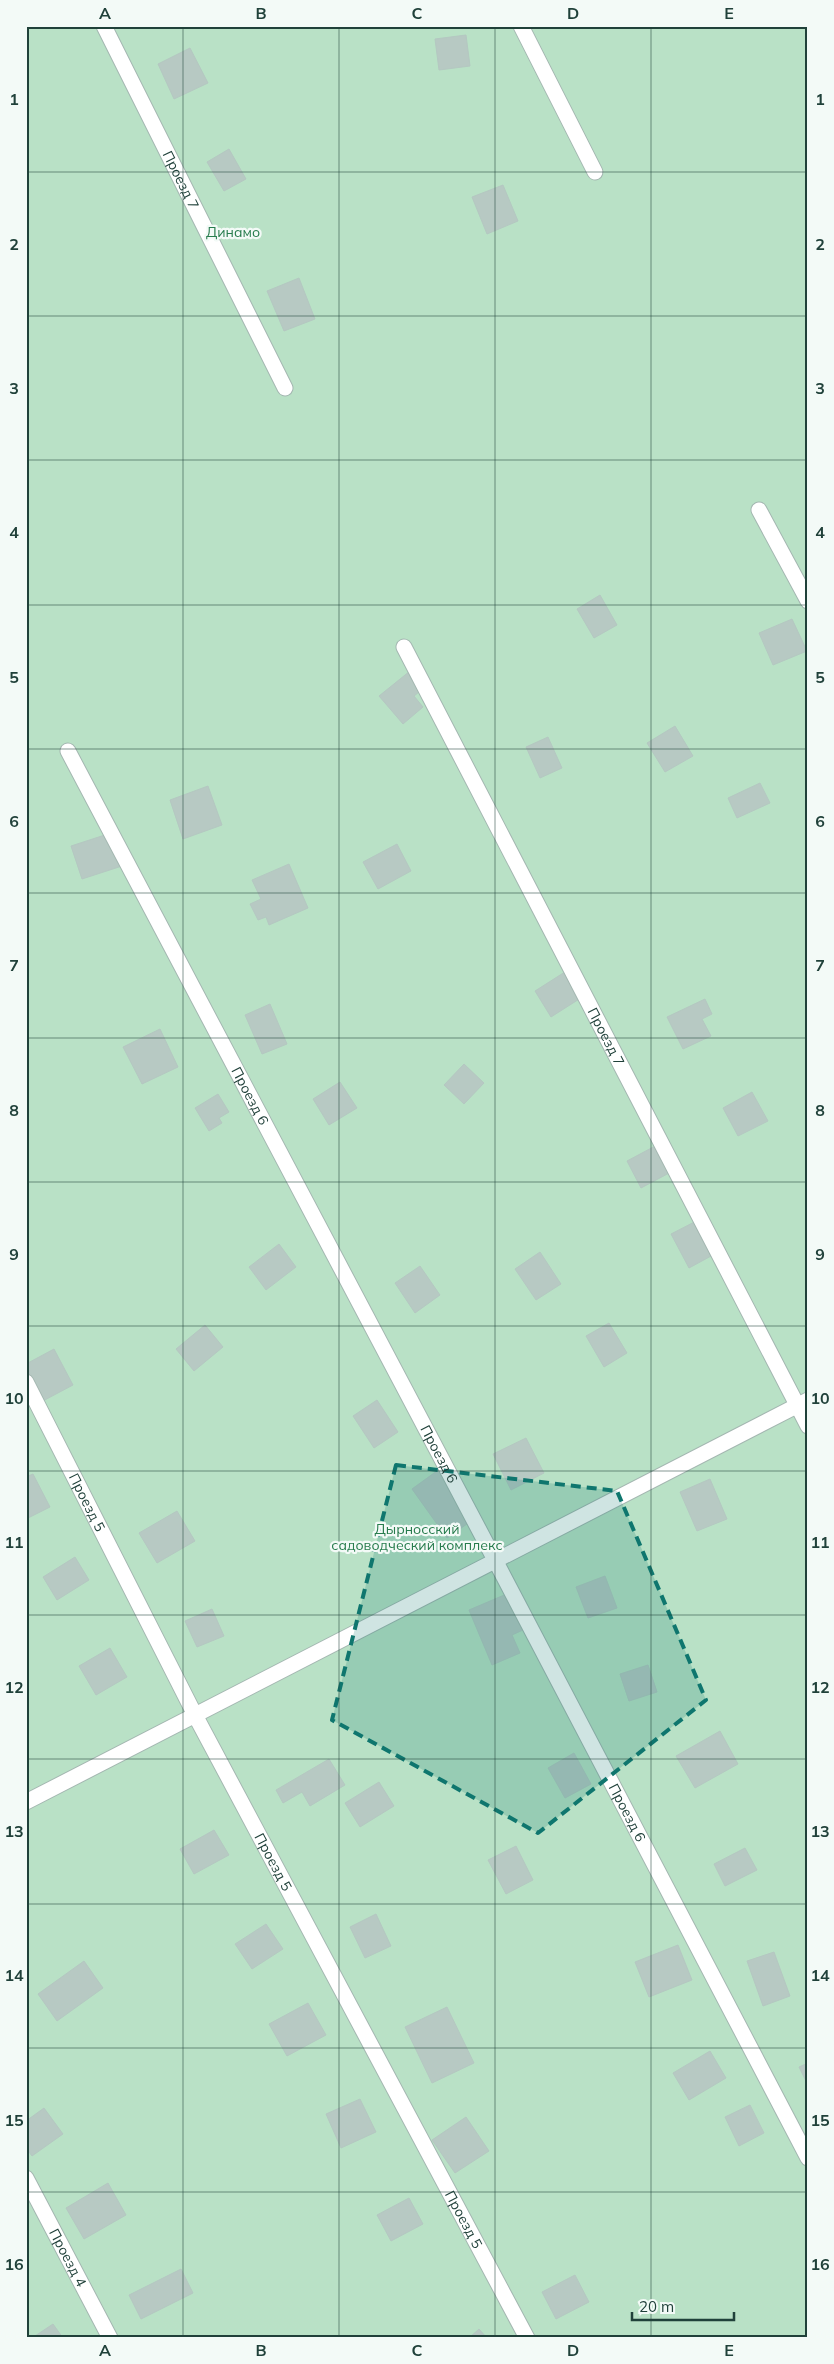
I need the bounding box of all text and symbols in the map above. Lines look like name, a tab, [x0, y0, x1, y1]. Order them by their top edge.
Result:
text: A	[99, 3, 111, 23]
text: B	[255, 3, 267, 23]
text: C	[412, 3, 423, 23]
text: D	[567, 3, 579, 23]
text: E	[724, 3, 734, 23]
text: 1	[9, 89, 19, 109]
text: 1	[815, 89, 825, 109]
street label: Проезд 7	[159, 148, 203, 212]
park label: Динамо	[206, 223, 260, 241]
text: 2	[9, 234, 19, 254]
text: 2	[815, 234, 825, 254]
text: 3	[9, 378, 19, 398]
text: 3	[815, 378, 825, 398]
text: 4	[9, 522, 19, 542]
text: 4	[815, 522, 825, 542]
text: 5	[9, 667, 19, 687]
text: 5	[815, 667, 825, 687]
text: 6	[9, 811, 19, 831]
text: 6	[815, 811, 825, 831]
text: 7	[9, 955, 19, 975]
text: 7	[815, 955, 825, 975]
street label: Проезд 7	[584, 1005, 629, 1069]
street label: Проезд 6	[227, 1064, 273, 1128]
text: 8	[9, 1100, 19, 1120]
text: 8	[815, 1100, 825, 1120]
text: 9	[9, 1244, 19, 1264]
text: 9	[815, 1244, 825, 1264]
text: 10	[4, 1388, 24, 1408]
text: 10	[810, 1388, 830, 1408]
street label: Проезд 6	[416, 1422, 462, 1486]
street label: Проезд 5	[65, 1470, 109, 1535]
park label: Дырносский садоводческий комплекс	[331, 1520, 503, 1554]
text: 11	[4, 1532, 24, 1552]
text: 11	[810, 1532, 830, 1552]
text: 12	[4, 1677, 24, 1697]
text: 12	[810, 1677, 830, 1697]
street label: Проезд 6	[605, 1781, 650, 1845]
text: 13	[4, 1821, 24, 1841]
text: 13	[810, 1821, 830, 1841]
street label: Проезд 5	[251, 1830, 296, 1894]
text: 14	[4, 1965, 24, 1985]
text: 14	[810, 1965, 830, 1985]
text: 15	[4, 2110, 24, 2130]
text: 15	[810, 2110, 830, 2130]
street label: Проезд 5	[441, 2187, 487, 2251]
street label: Проезд 4	[45, 2226, 91, 2290]
text: 16	[4, 2254, 24, 2274]
text: 16	[810, 2254, 830, 2274]
scale bar	[632, 2289, 734, 2321]
text: 20 m	[639, 2297, 674, 2316]
text: A	[99, 2340, 111, 2360]
text: B	[255, 2340, 267, 2360]
text: C	[412, 2340, 423, 2360]
text: D	[567, 2340, 579, 2360]
text: E	[724, 2340, 734, 2360]

